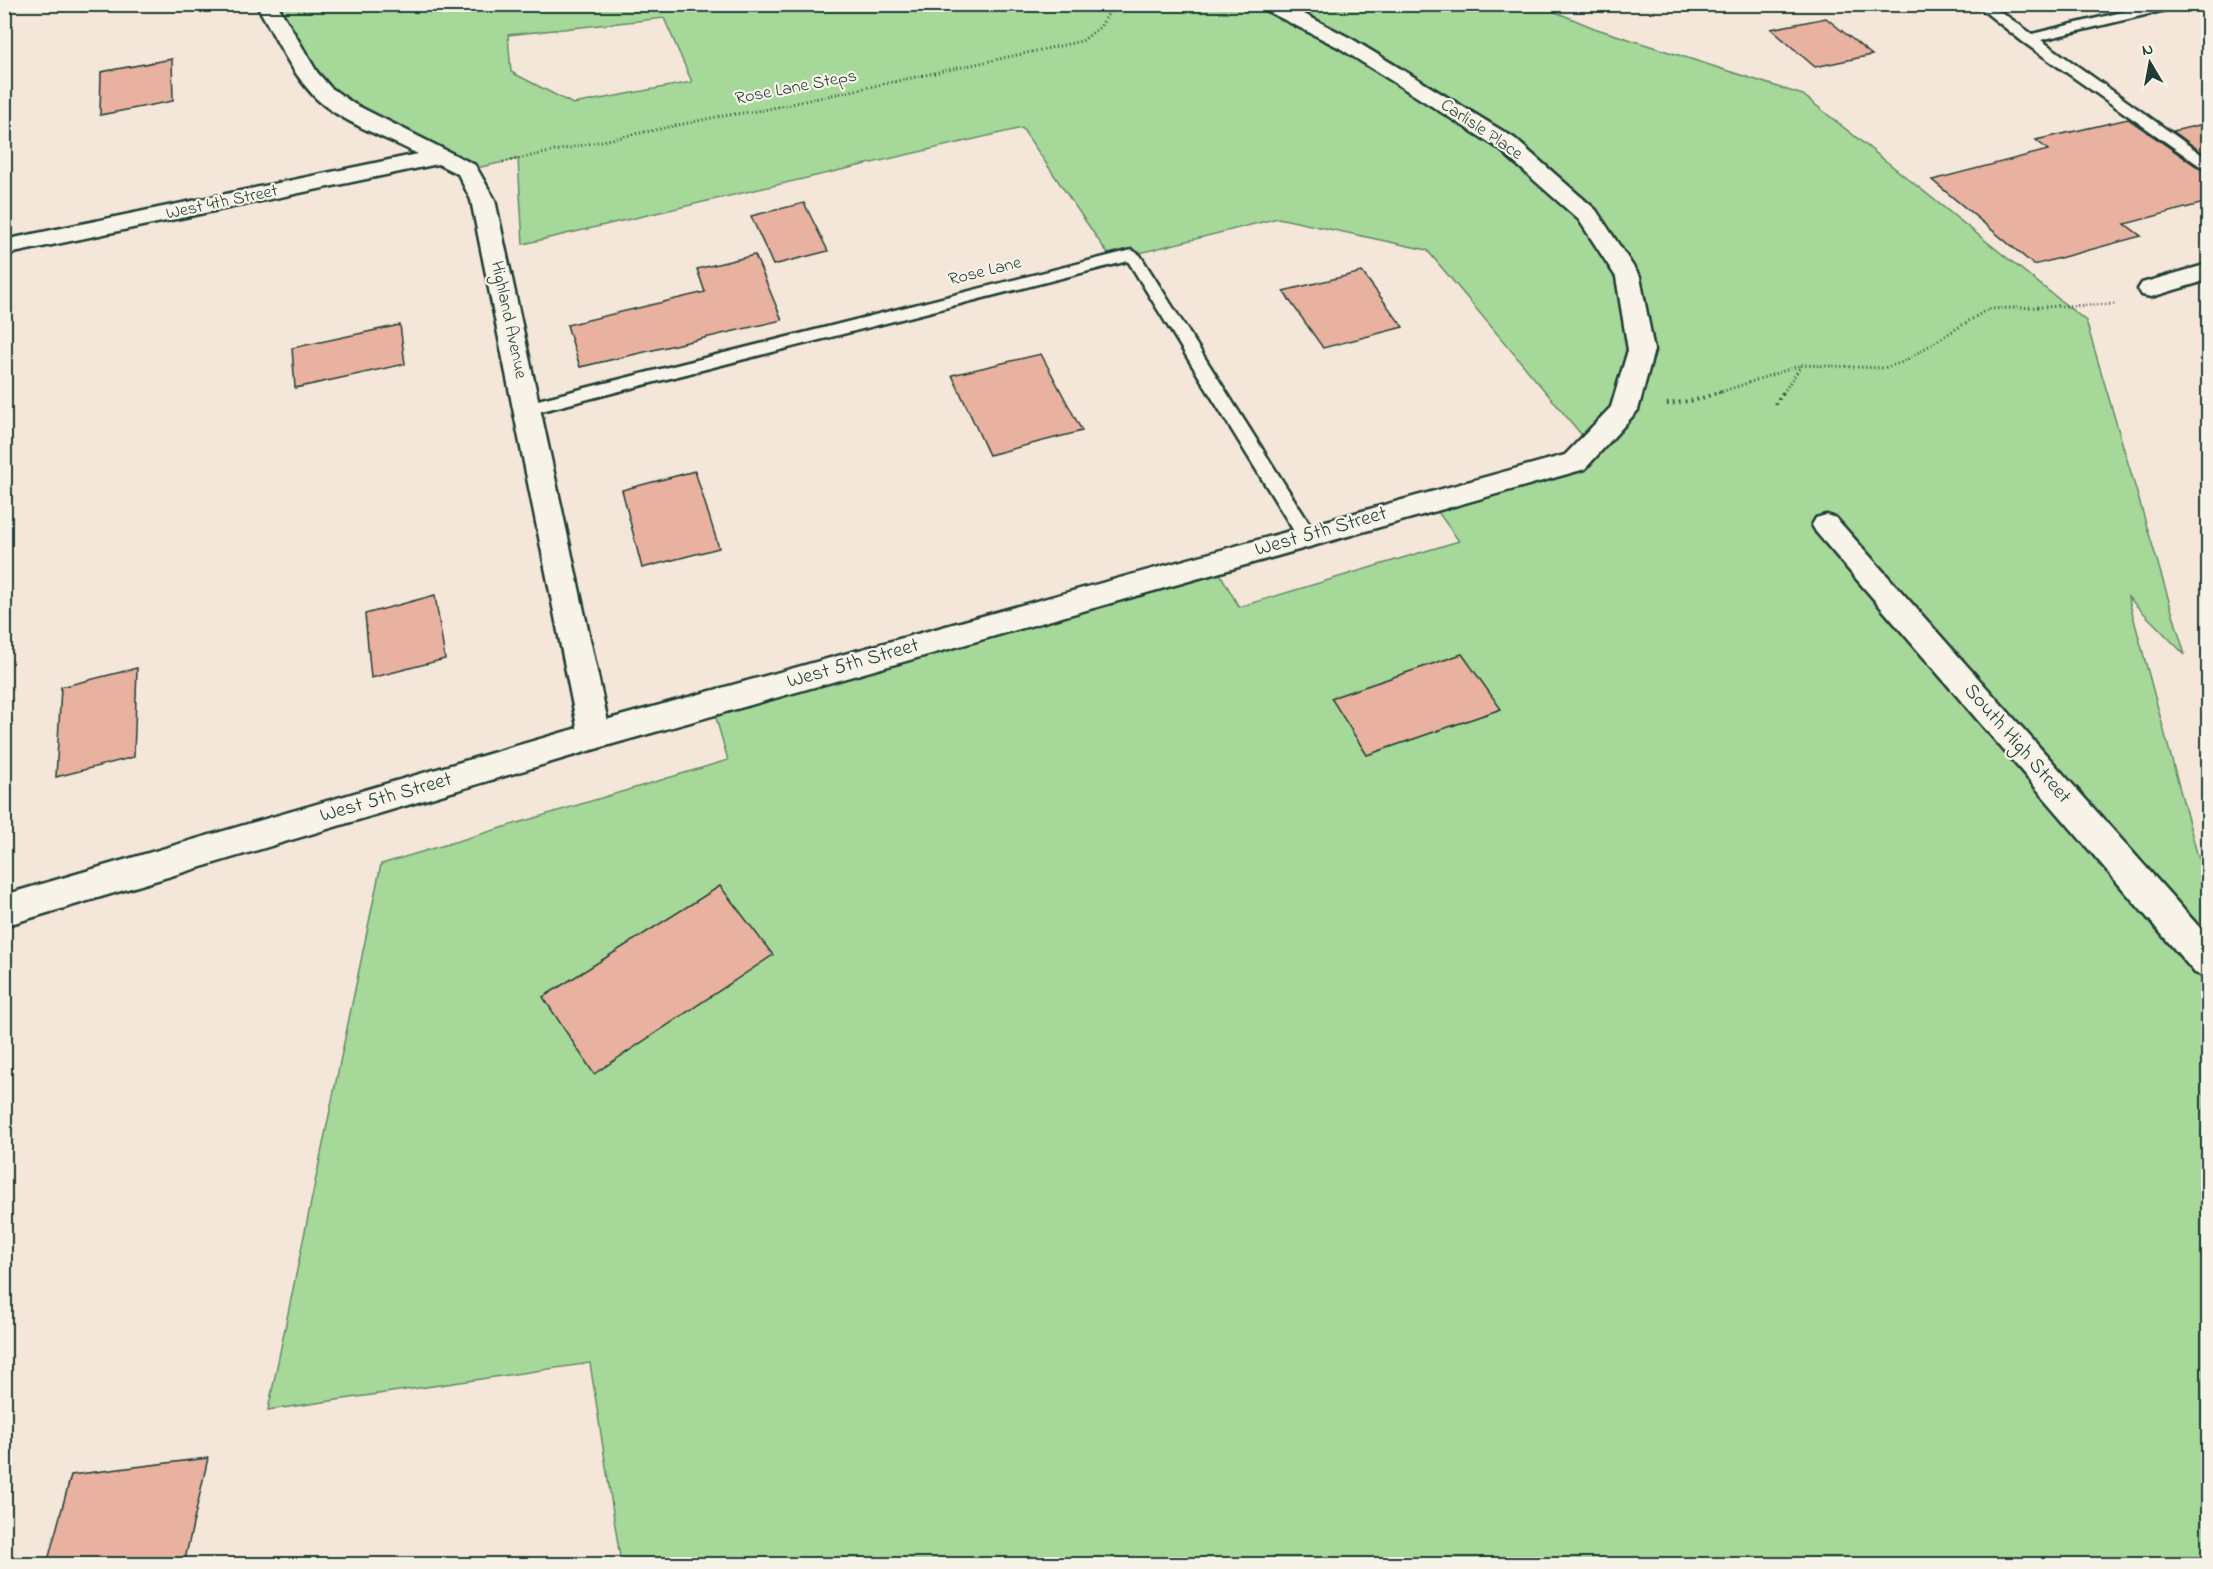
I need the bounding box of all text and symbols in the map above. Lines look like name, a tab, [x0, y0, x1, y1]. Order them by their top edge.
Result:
north arrow	[2120, 33, 2180, 93]
text: N	[2140, 37, 2155, 63]
street label: Rose Lane Steps	[733, 63, 859, 113]
street label: Carlisle Place	[1435, 93, 1528, 168]
street label: West 4th Street	[164, 178, 280, 228]
street label: Rose Lane	[946, 250, 1025, 294]
street label: Highland Avenue	[482, 259, 533, 382]
street label: West 5th Street	[1252, 499, 1390, 565]
street label: West 5th Street	[784, 631, 922, 697]
street label: South High Street	[1955, 677, 2078, 812]
street label: West 5th Street	[317, 765, 455, 831]

